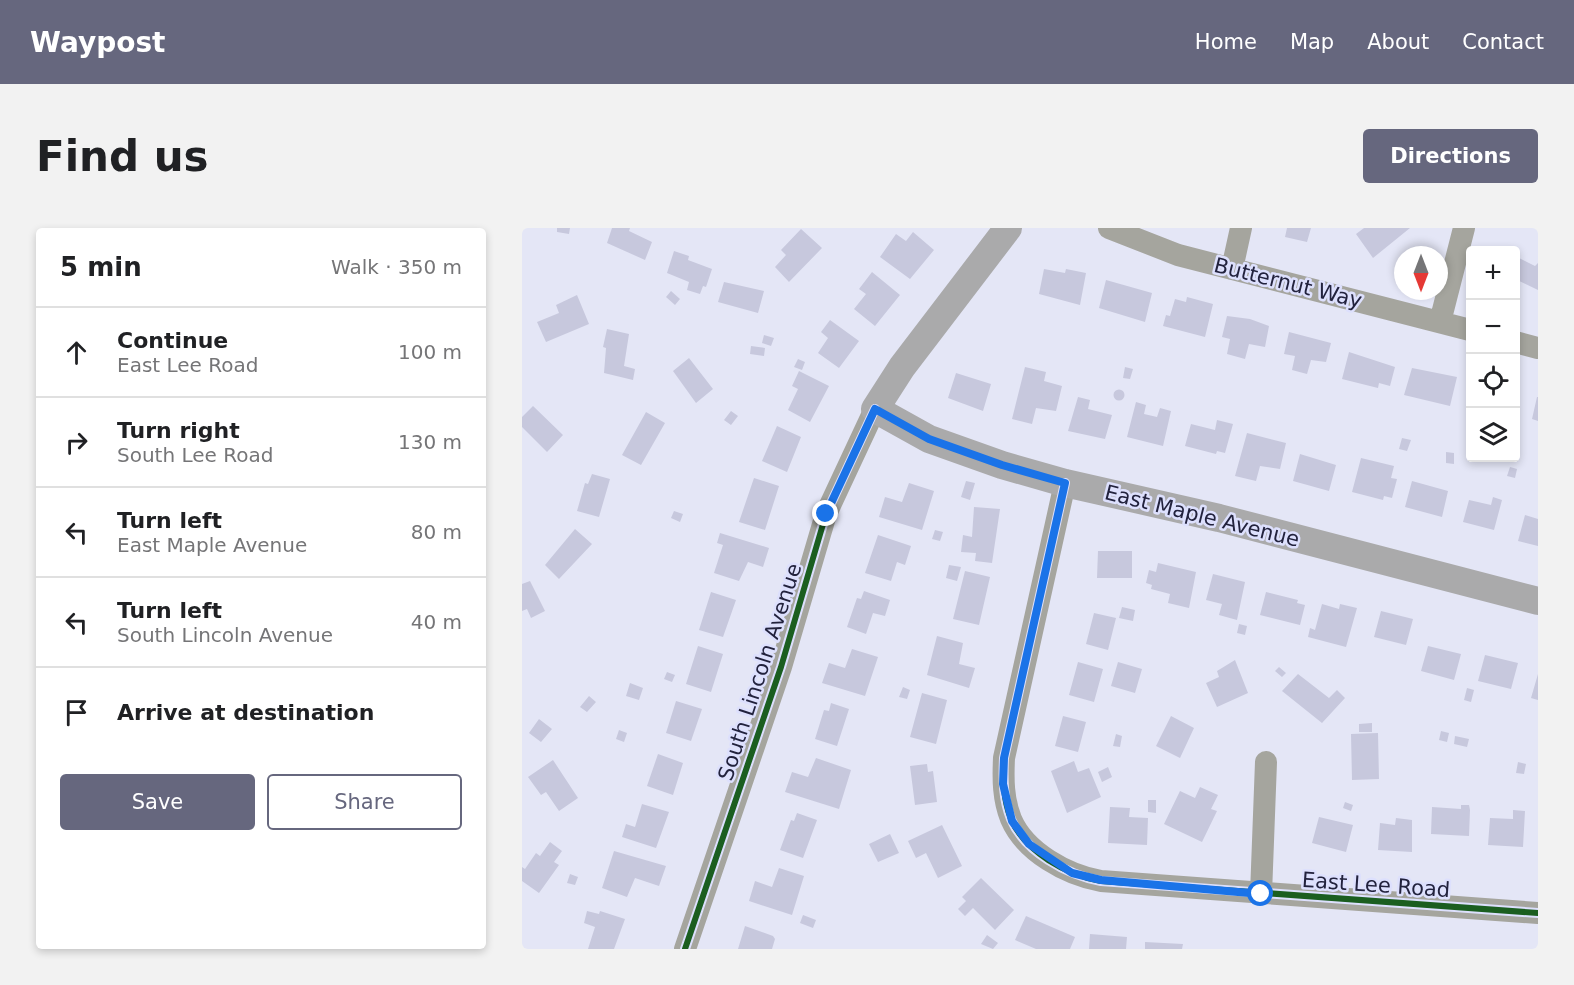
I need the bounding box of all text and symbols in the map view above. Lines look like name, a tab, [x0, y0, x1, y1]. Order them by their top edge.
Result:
text: Waypost	[30, 26, 166, 59]
text: Home	[1195, 30, 1257, 54]
text: Map	[1290, 30, 1334, 54]
text: About	[1367, 30, 1429, 54]
text: Contact	[1462, 30, 1544, 54]
button: Directions	[1363, 129, 1538, 183]
text: Find us	[36, 132, 209, 181]
north arrow	[1394, 246, 1448, 300]
map controls	[1466, 246, 1520, 462]
button: +	[1466, 246, 1520, 300]
text: 5 min	[60, 252, 142, 282]
street label: Butternut Way	[1212, 253, 1364, 313]
text: Walk · 350 m	[331, 255, 462, 279]
button: −	[1466, 300, 1520, 354]
text: Continue	[117, 328, 228, 353]
icon: ahead	[60, 336, 93, 369]
text: 100 m	[398, 340, 462, 364]
text: East Lee Road	[117, 353, 258, 377]
button: locate	[1466, 354, 1520, 408]
button: layers	[1466, 408, 1520, 462]
text: Turn right	[117, 418, 240, 443]
icon: right	[60, 426, 93, 459]
text: 130 m	[398, 430, 462, 454]
text: South Lee Road	[117, 443, 273, 467]
street label: East Maple Avenue	[1102, 480, 1302, 552]
route end	[812, 500, 838, 526]
text: Turn left	[117, 508, 222, 533]
icon: left	[60, 516, 93, 549]
text: 80 m	[411, 520, 462, 544]
text: East Maple Avenue	[117, 533, 307, 557]
street label: South Lincoln Avenue	[714, 560, 806, 784]
text: Turn left	[117, 598, 222, 623]
icon: left	[60, 606, 93, 639]
text: 40 m	[411, 610, 462, 634]
text: South Lincoln Avenue	[117, 623, 333, 647]
icon: arrive	[60, 696, 93, 729]
text: Arrive at destination	[117, 700, 374, 725]
button: Save	[60, 774, 255, 830]
button: Share	[267, 774, 462, 830]
street label: East Lee Road	[1301, 868, 1451, 902]
route start	[1247, 880, 1273, 906]

